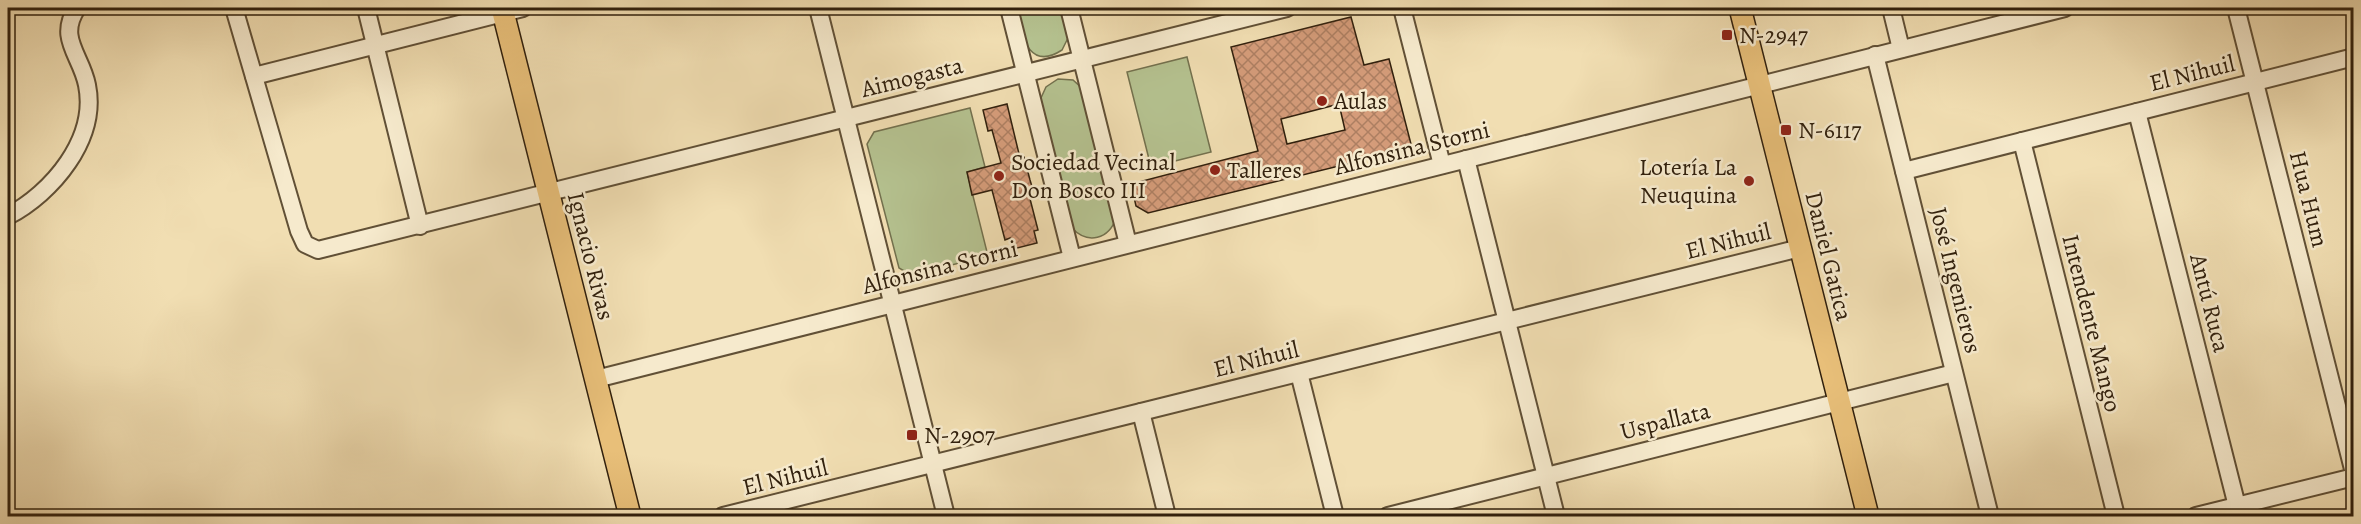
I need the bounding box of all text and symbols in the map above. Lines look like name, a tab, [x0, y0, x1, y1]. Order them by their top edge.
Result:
place label: N-2947	[1739, 19, 1809, 51]
marker: N-2947	[1720, 28, 1734, 42]
street label: El Nihuil	[2146, 47, 2238, 99]
street label: Aimogasta	[857, 49, 967, 105]
place label: Aulas	[1333, 85, 1387, 117]
marker: Aulas	[1315, 94, 1329, 108]
street label: Alfonsina Storni	[1330, 113, 1493, 183]
place label: N-6117	[1798, 114, 1862, 146]
marker: N-6117	[1779, 123, 1793, 137]
place label: Sociedad Vecinal Don Bosco III	[1011, 146, 1175, 206]
street label: Hua Hum	[2282, 148, 2336, 250]
place label: Lotería La Neuquina	[1639, 151, 1738, 211]
place label: Talleres	[1227, 154, 1302, 186]
marker: Talleres	[1208, 163, 1222, 177]
marker: Sociedad Vecinal Don Bosco III	[992, 169, 1006, 183]
marker: Lotería La Neuquina	[1742, 174, 1756, 188]
street label: Daniel Gatica	[1797, 188, 1861, 325]
street label: Ignacio Rivas	[560, 189, 622, 323]
street label: José Ingenieros	[1922, 204, 1990, 356]
street label: El Nihuil	[1682, 215, 1774, 267]
street label: Intendente Mango	[2054, 231, 2130, 415]
street label: Alfonsina Storni	[858, 232, 1021, 302]
street label: Antú Ruca	[2182, 249, 2238, 356]
street label: El Nihuil	[1210, 333, 1302, 385]
street label: Uspallata	[1617, 394, 1714, 448]
place label: N-2907	[924, 419, 996, 451]
marker: N-2907	[905, 428, 919, 442]
street label: El Nihuil	[739, 451, 831, 503]

